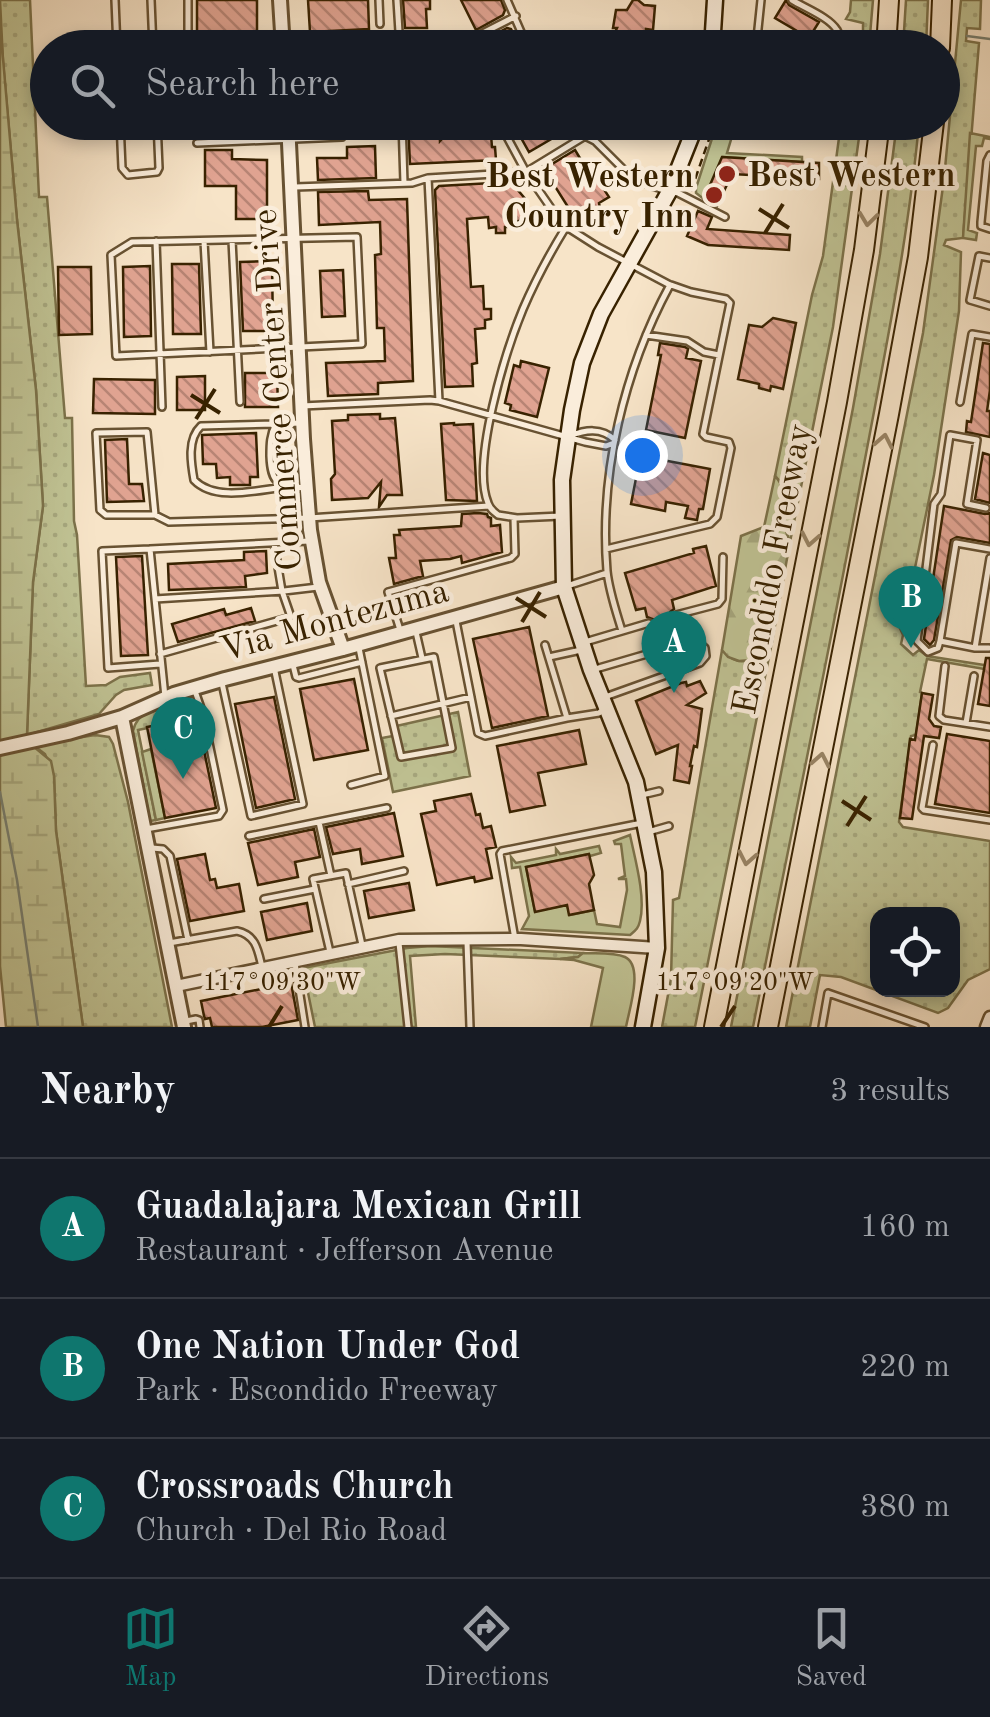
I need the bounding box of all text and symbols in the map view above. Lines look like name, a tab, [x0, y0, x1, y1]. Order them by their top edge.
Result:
search box	[30, 30, 960, 140]
icon: search	[65, 58, 120, 113]
text: Search here	[145, 66, 340, 104]
place label: Best Western	[747, 159, 956, 194]
place label: Best Western Country Inn	[485, 160, 694, 235]
marker: Best Western	[716, 163, 738, 185]
marker: Best Western Country Inn	[703, 184, 725, 206]
street label: Commerce Center Drive	[248, 208, 309, 572]
one-way arrow	[858, 212, 879, 228]
street label: Escondido Freeway	[728, 421, 819, 718]
your location	[617, 430, 668, 481]
one-way arrow	[872, 433, 893, 450]
one-way arrow	[801, 530, 822, 547]
pin: B	[878, 566, 944, 648]
street label: Via Montezuma	[217, 574, 453, 669]
pin: A	[642, 610, 706, 693]
pin: C	[150, 696, 216, 779]
one-way arrow	[810, 751, 831, 768]
one-way arrow	[738, 849, 759, 866]
map controls	[870, 907, 960, 997]
button: locate	[870, 907, 960, 997]
text: 117°09'30"W	[203, 971, 362, 996]
text: 117°09'20"W	[656, 971, 815, 996]
text: Nearby	[40, 1071, 176, 1113]
text: 3 results	[830, 1076, 950, 1108]
text: Guadalajara Mexican Grill	[135, 1189, 581, 1227]
text: A	[60, 1212, 85, 1244]
text: 160 m	[860, 1212, 950, 1244]
text: Restaurant · Jefferson Avenue	[135, 1236, 554, 1268]
text: One Nation Under God	[135, 1329, 520, 1367]
text: B	[61, 1352, 84, 1384]
text: 220 m	[860, 1352, 950, 1384]
text: Park · Escondido Freeway	[135, 1376, 498, 1408]
text: Crossroads Church	[135, 1469, 454, 1507]
text: C	[62, 1492, 83, 1524]
text: 380 m	[860, 1492, 950, 1524]
text: Church · Del Rio Road	[135, 1516, 447, 1548]
tab: Map	[123, 1601, 178, 1696]
tab: Directions	[425, 1601, 549, 1696]
tab: Saved	[795, 1601, 867, 1696]

